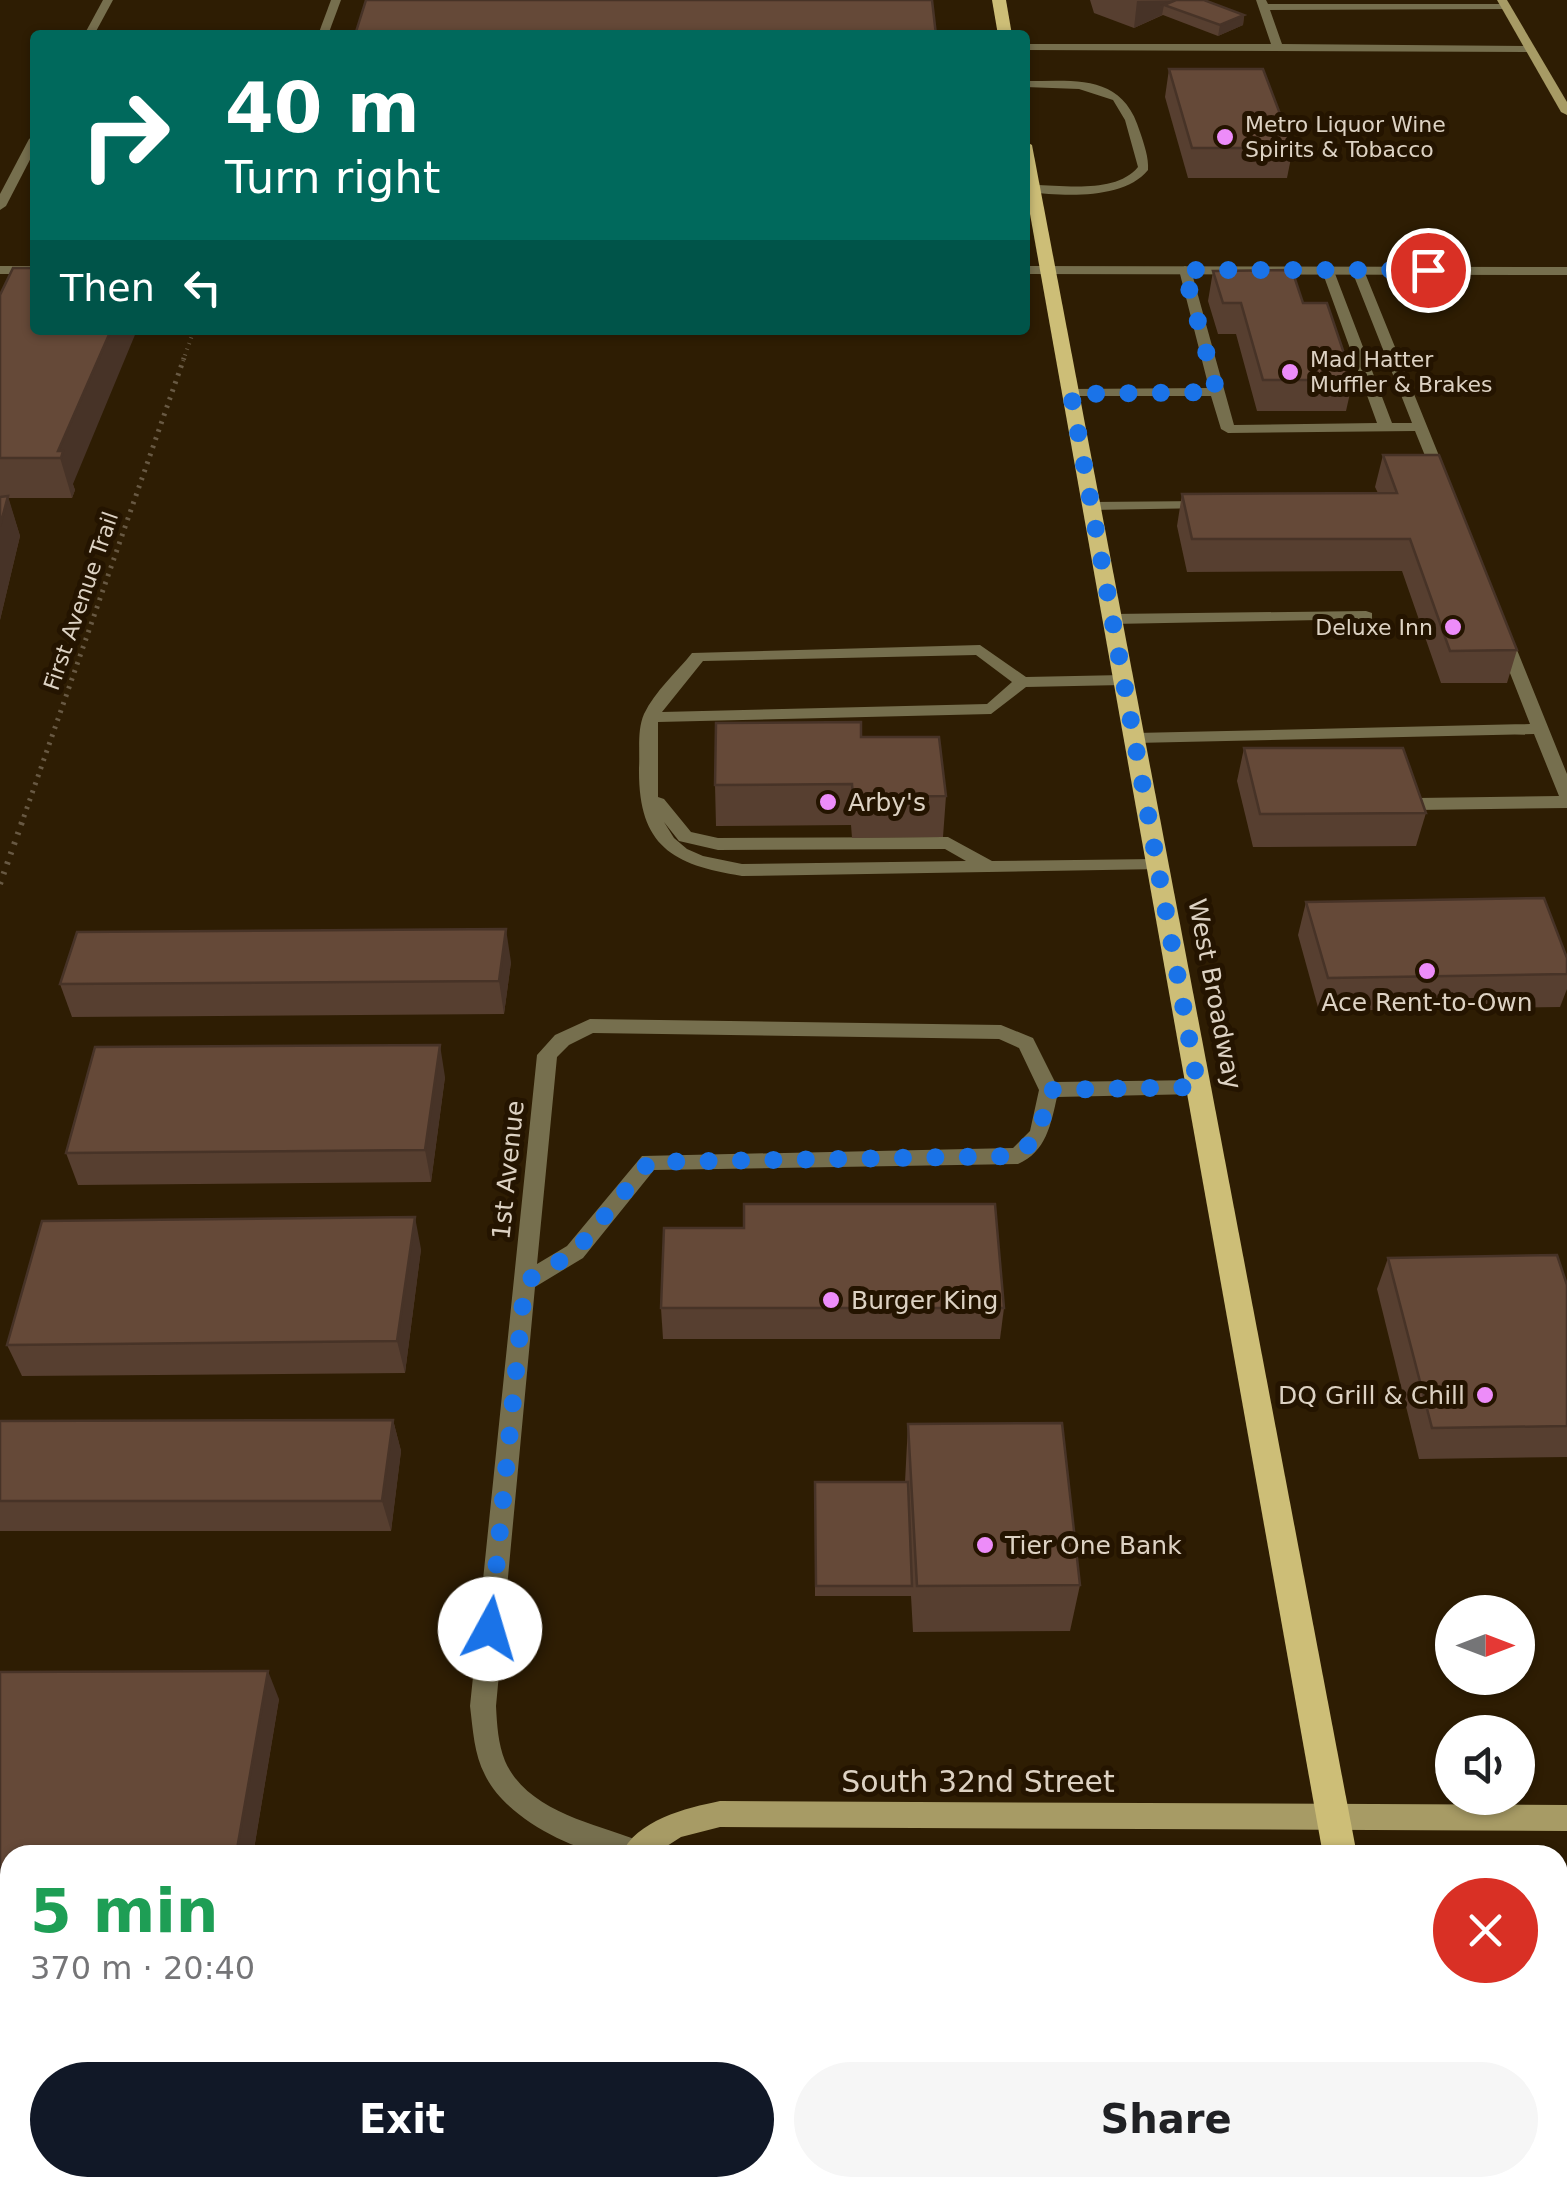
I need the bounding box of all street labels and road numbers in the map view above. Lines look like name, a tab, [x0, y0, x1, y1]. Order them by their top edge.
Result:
street label: First Avenue Trail	[39, 509, 123, 693]
street label: West Broadway	[1182, 896, 1248, 1092]
street label: 1st Avenue	[486, 1099, 530, 1241]
street label: South 32nd Street	[841, 1764, 1115, 1799]

